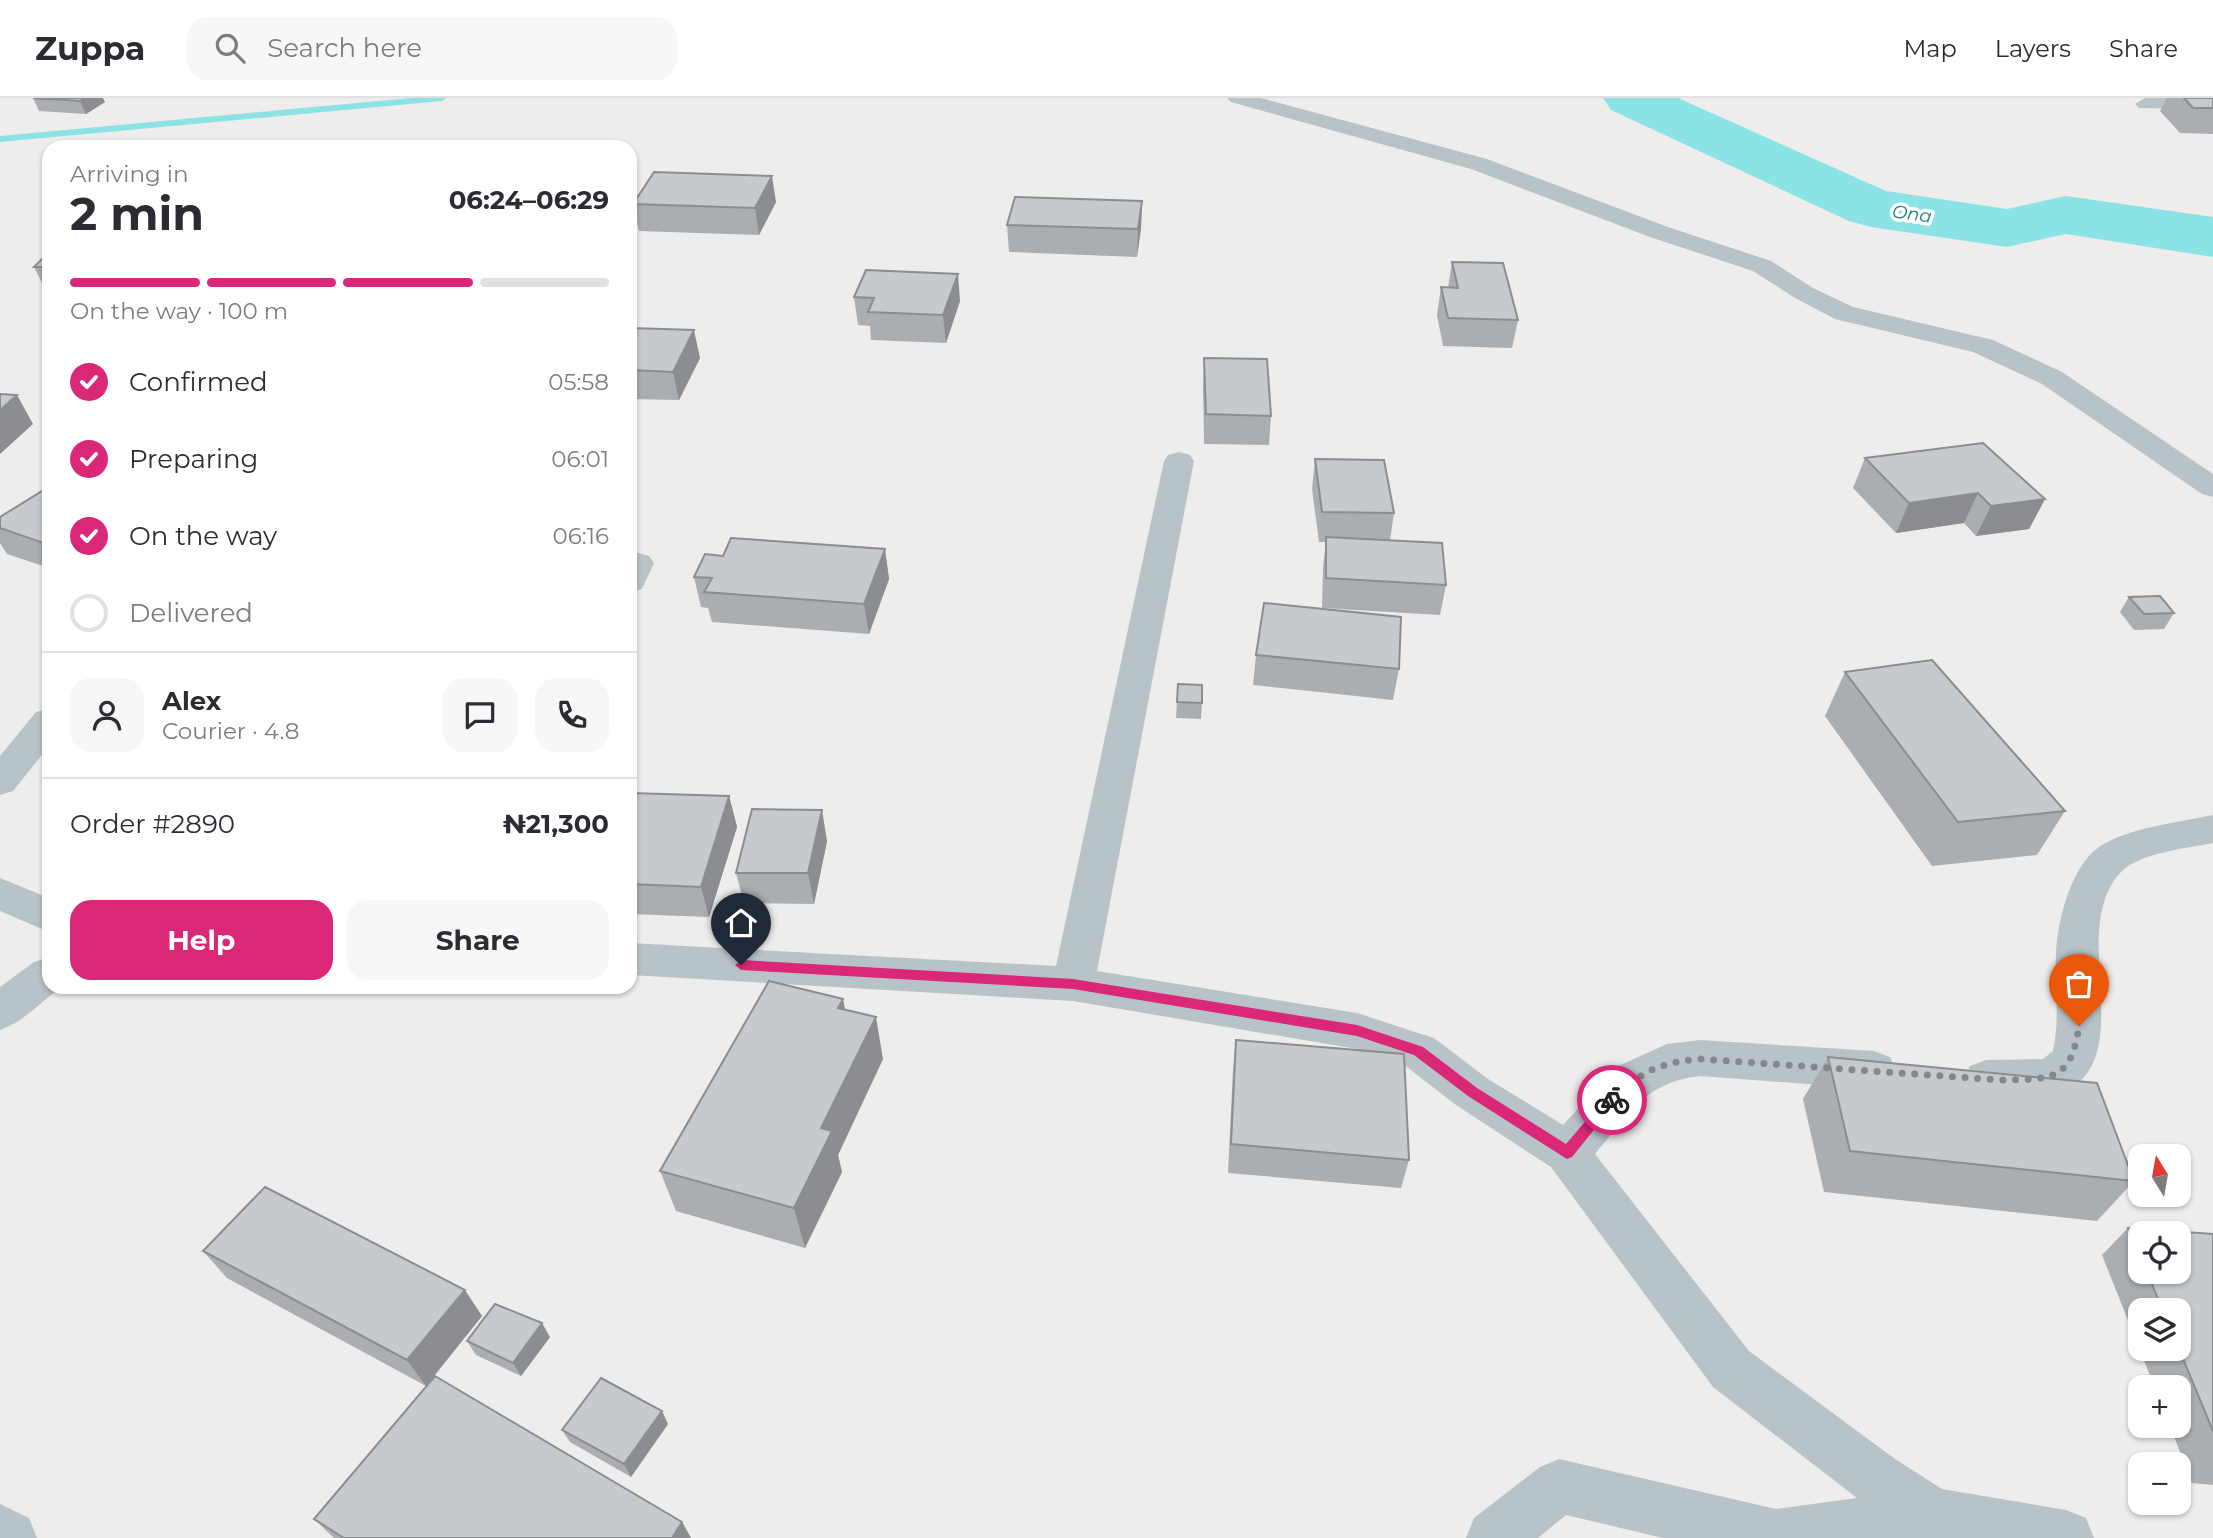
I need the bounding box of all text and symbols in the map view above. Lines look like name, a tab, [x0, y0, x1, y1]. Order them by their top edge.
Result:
search box	[187, 17, 677, 80]
text: Zuppa	[35, 28, 145, 68]
icon: search	[211, 29, 249, 67]
text: Search here	[267, 32, 422, 64]
text: Map	[1903, 34, 1957, 63]
text: Layers	[1995, 34, 2071, 63]
text: Share	[2109, 34, 2178, 63]
text: Arriving in	[70, 160, 189, 188]
text: 06:24–06:29	[449, 184, 609, 216]
text: 2 min	[70, 185, 204, 242]
water label: Ona	[1891, 200, 1933, 228]
text: On the way · 100 m	[70, 297, 288, 325]
icon: check	[70, 363, 108, 401]
text: Confirmed	[129, 366, 268, 398]
text: 05:58	[548, 368, 609, 396]
icon: check	[70, 440, 108, 478]
text: Preparing	[129, 443, 258, 475]
text: 06:01	[551, 445, 609, 473]
icon: check	[70, 517, 108, 555]
text: On the way	[129, 520, 277, 552]
text: 06:16	[553, 522, 609, 550]
text: Delivered	[129, 597, 253, 629]
button: person	[70, 678, 144, 752]
button: chat	[443, 678, 517, 752]
button: phone	[535, 678, 609, 752]
text: Alex	[162, 685, 221, 717]
text: Courier · 4.8	[162, 717, 299, 745]
text: Order #2890	[70, 808, 235, 840]
text: ₦21,300	[502, 808, 609, 840]
pin	[711, 893, 771, 965]
button: Help	[70, 900, 333, 980]
button: Share	[347, 900, 609, 980]
icon: home	[722, 904, 760, 942]
pin	[2049, 954, 2109, 1026]
icon: bag	[2060, 965, 2098, 1003]
courier	[1577, 1065, 1647, 1135]
icon: bike	[1593, 1081, 1631, 1119]
north arrow	[2128, 1144, 2191, 1208]
map controls	[2128, 1144, 2191, 1515]
button: locate	[2128, 1221, 2191, 1284]
button: layers	[2128, 1298, 2191, 1361]
button: +	[2128, 1375, 2191, 1438]
button: −	[2128, 1452, 2191, 1515]

